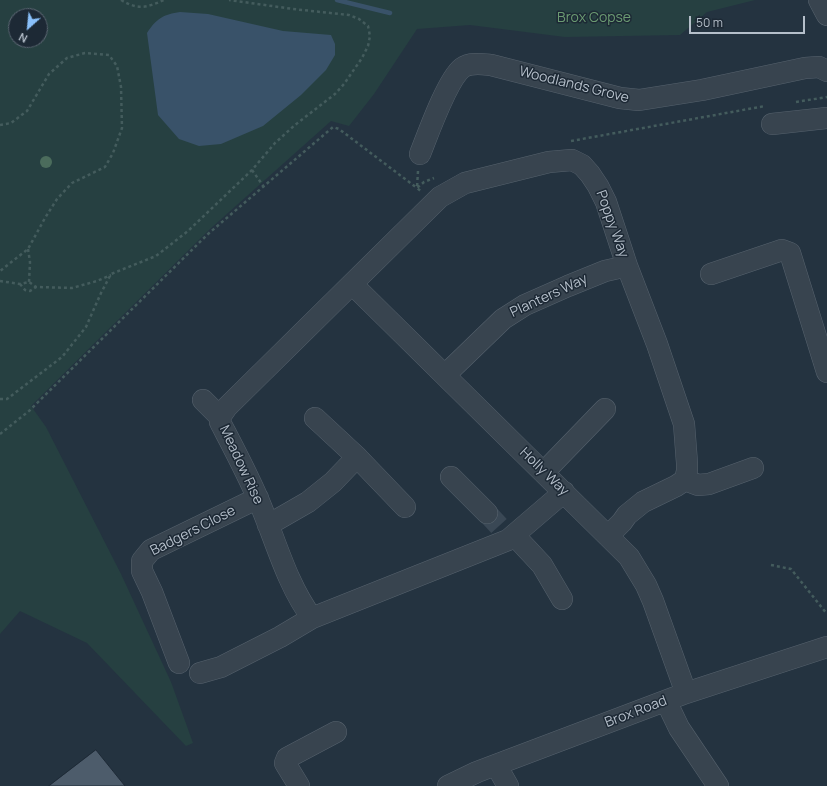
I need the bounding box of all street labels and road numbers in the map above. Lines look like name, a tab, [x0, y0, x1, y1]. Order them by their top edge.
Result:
street label: Woodlands Grove	[517, 63, 631, 107]
street label: Poppy Way	[592, 188, 632, 260]
street label: Planters Way	[508, 271, 590, 321]
street label: Meadow Rise	[215, 423, 267, 507]
street label: Holly Way	[516, 444, 572, 500]
street label: Badgers Close	[148, 502, 238, 560]
street label: Brox Road	[603, 693, 669, 731]

